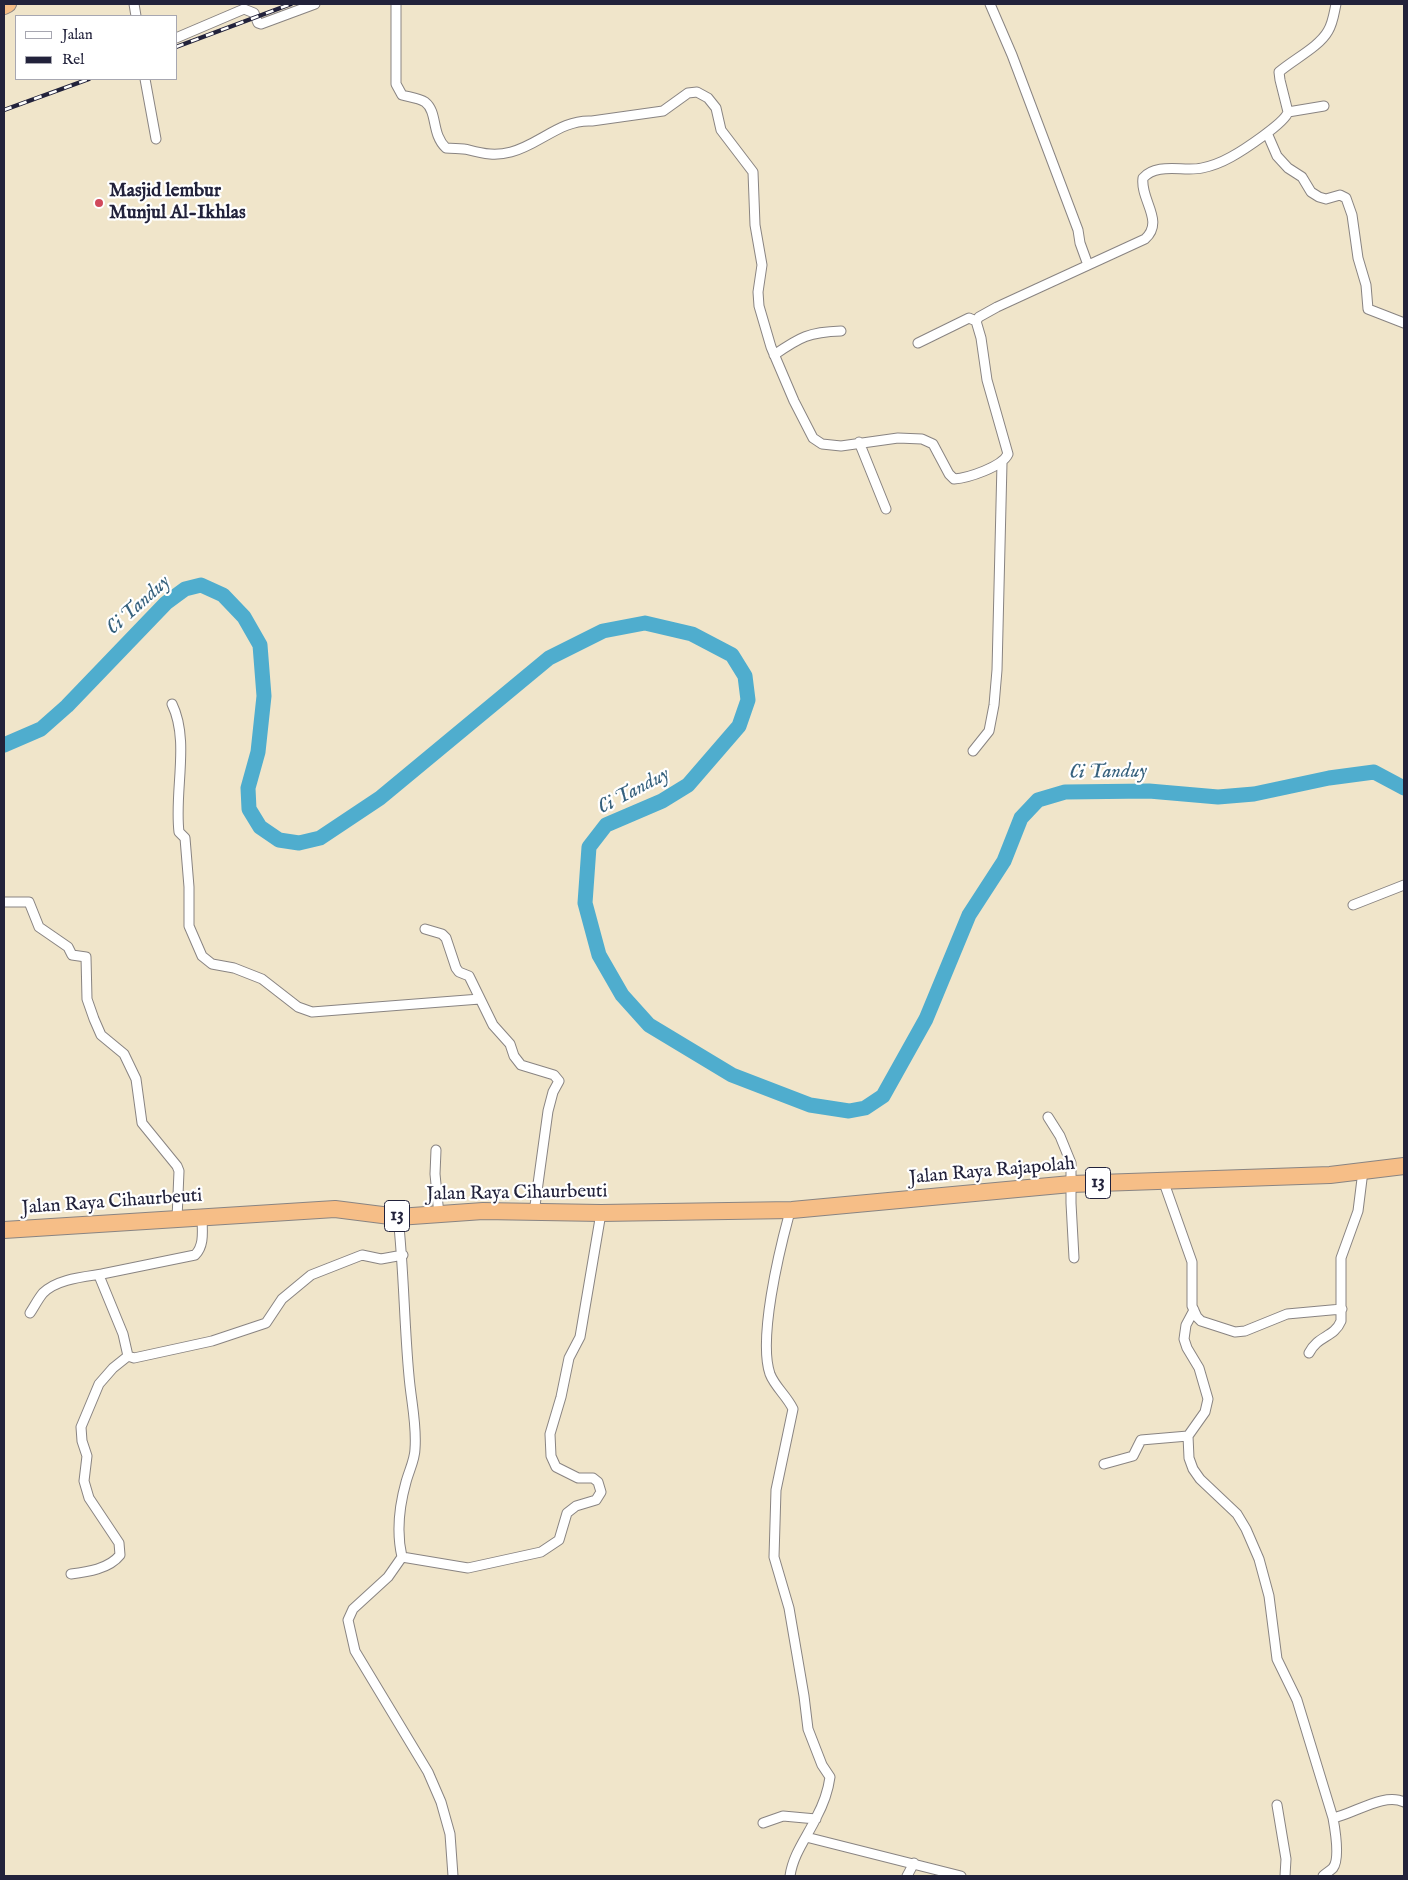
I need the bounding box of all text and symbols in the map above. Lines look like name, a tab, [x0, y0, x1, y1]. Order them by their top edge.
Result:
legend	[15, 15, 178, 80]
text: Jalan	[62, 25, 93, 44]
text: Rel	[62, 50, 84, 69]
place label: Masjid lembur Munjul Al-Ikhlas	[109, 181, 246, 225]
marker: Masjid lembur Munjul Al-Ikhlas	[93, 197, 105, 209]
water label: Ci Tanduy	[102, 571, 176, 641]
water label: Ci Tanduy	[1069, 760, 1147, 786]
water label: Ci Tanduy	[594, 763, 674, 821]
street label: Jalan Raya Rajapolah	[908, 1153, 1076, 1191]
road number: 13	[1086, 1168, 1110, 1198]
street label: Jalan Raya Cihaurbeuti	[426, 1181, 608, 1207]
street label: Jalan Raya Cihaurbeuti	[21, 1185, 203, 1221]
road number: 13	[384, 1200, 410, 1232]

